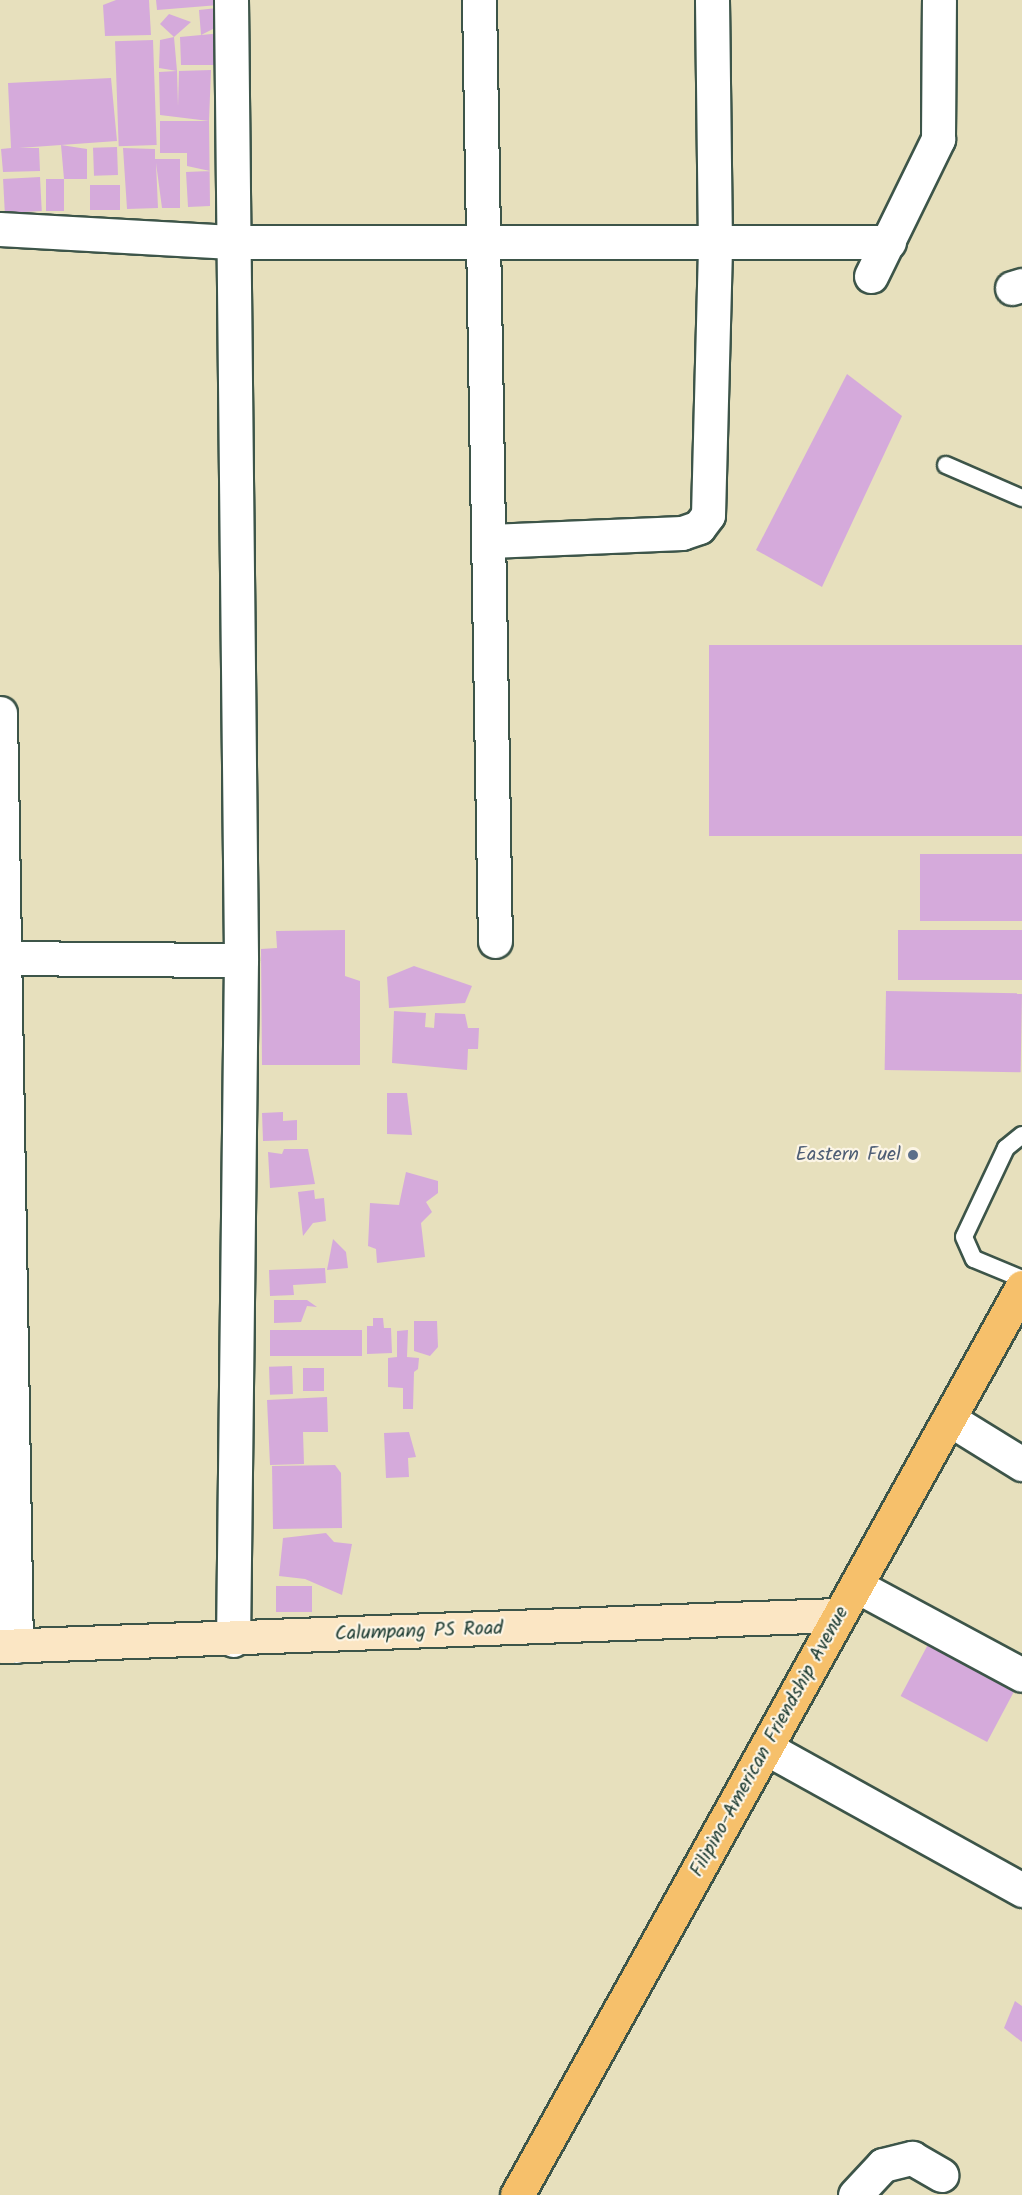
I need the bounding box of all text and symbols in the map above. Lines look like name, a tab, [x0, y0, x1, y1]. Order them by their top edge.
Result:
place label: Eastern Fuel	[795, 1143, 901, 1167]
marker: Eastern Fuel	[906, 1148, 920, 1162]
street label: Filipino-American Friendship Avenue	[685, 1603, 855, 1881]
street label: Calumpang PS Road	[334, 1617, 504, 1647]

